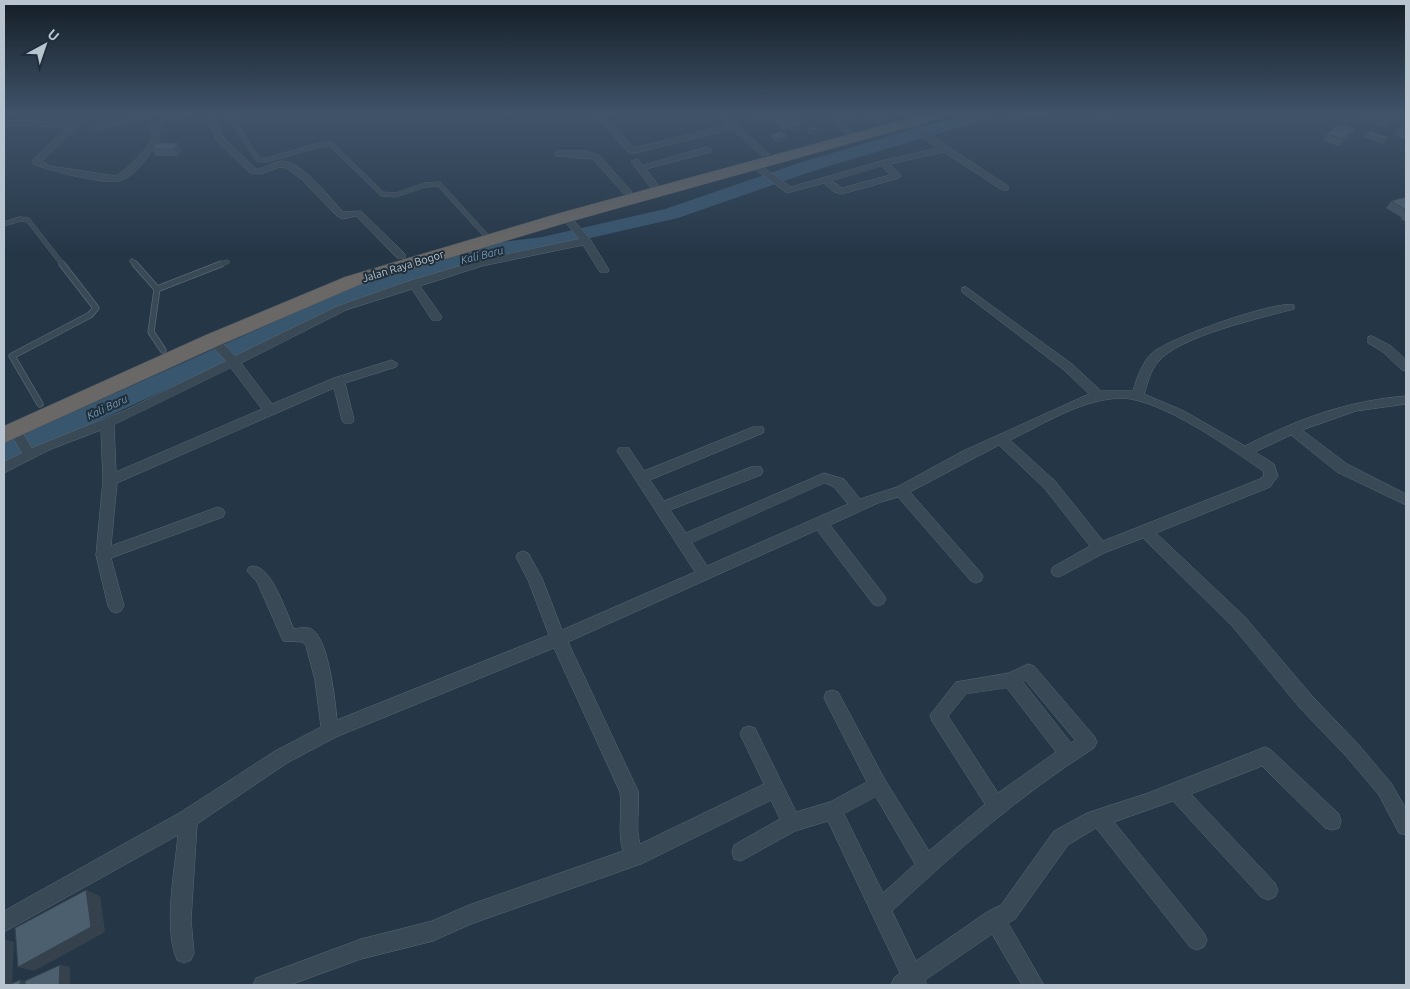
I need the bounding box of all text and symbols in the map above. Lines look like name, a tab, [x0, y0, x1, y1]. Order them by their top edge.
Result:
north arrow	[20, 20, 70, 70]
text: U	[44, 26, 62, 44]
water label: Kali Baru	[459, 244, 505, 266]
street label: Jalan Raya Bogor	[361, 248, 446, 284]
water label: Kali Baru	[85, 392, 129, 422]

